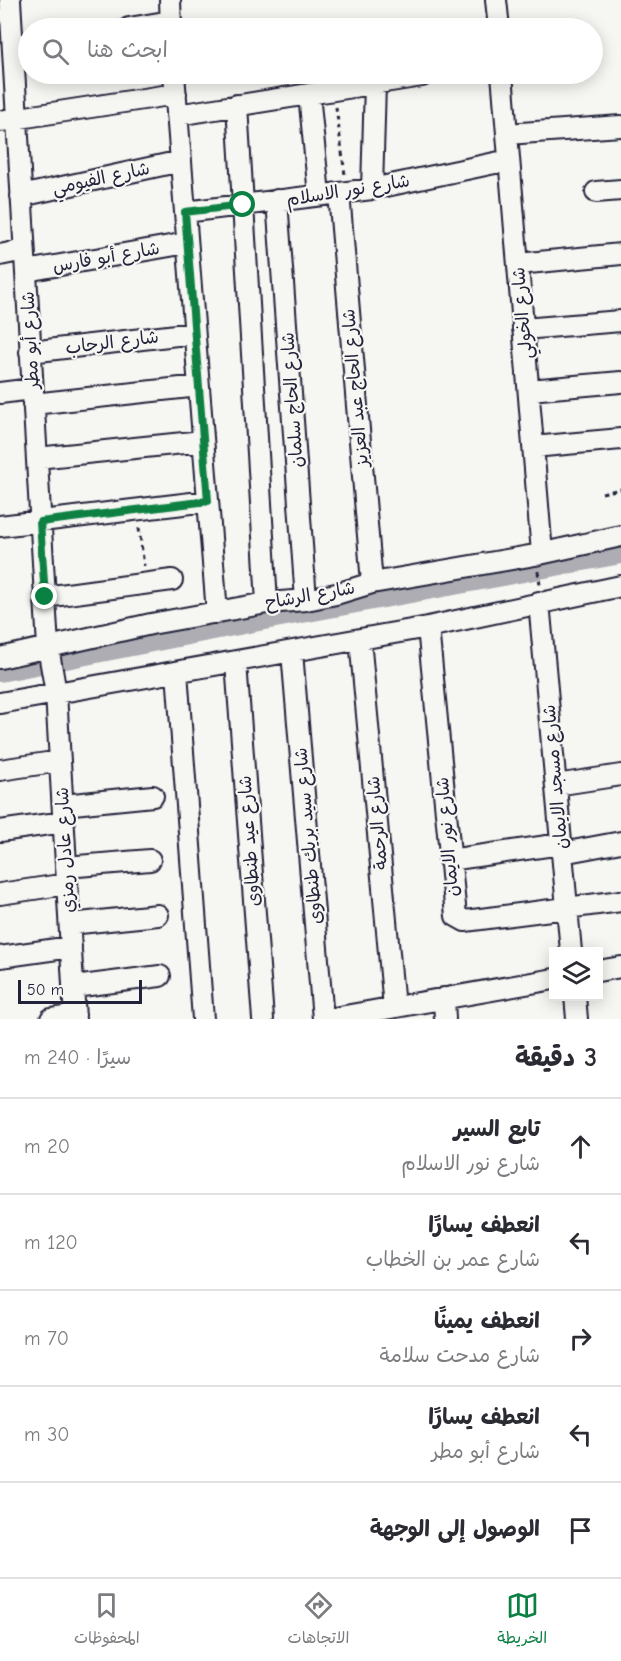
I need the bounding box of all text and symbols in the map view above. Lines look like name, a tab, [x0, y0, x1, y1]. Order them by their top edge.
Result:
search box	[18, 18, 603, 84]
icon: search	[39, 35, 72, 68]
text: ابحث هنا	[87, 37, 168, 63]
street label: شارع الفيومي	[51, 158, 153, 204]
street label: شارع نور الاسلام	[285, 170, 412, 214]
route start	[229, 191, 255, 217]
street label: شارع أبو فارس	[51, 238, 161, 278]
street label: شارع الخولي	[508, 266, 542, 360]
street label: شارع أبو مطر	[17, 291, 45, 391]
street label: شارع الحاج عبد العزيز	[338, 308, 374, 470]
street label: شارع الرحاب	[64, 326, 160, 360]
street label: شارع الحاج سلمان	[277, 332, 309, 468]
street label: شارع الرشاح	[264, 577, 357, 615]
route end	[31, 583, 57, 609]
street label: شارع مسجد الايمان	[539, 704, 573, 850]
street label: شارع سيد بريك طنطاوى	[290, 747, 328, 925]
street label: شارع عيد طنطاوى	[234, 775, 266, 907]
street label: شارع الرحمة	[363, 775, 393, 871]
street label: شارع نور الايمان	[432, 776, 464, 898]
street label: شارع عادل رمزي	[52, 786, 81, 913]
map controls	[549, 947, 603, 1001]
button: layers	[549, 947, 603, 1001]
scale bar	[18, 977, 142, 1004]
text: 50 m	[27, 981, 64, 999]
text: 3 دقيقة	[515, 1043, 597, 1073]
text: سيرًا · 240 m	[24, 1046, 131, 1069]
text: تابع السير	[454, 1116, 540, 1142]
icon: ahead	[564, 1130, 597, 1163]
text: 20 m	[24, 1135, 70, 1158]
text: شارع نور الاسلام	[401, 1152, 540, 1175]
text: انعطف يسارًا	[428, 1212, 540, 1238]
icon: left	[564, 1226, 597, 1259]
text: 120 m	[24, 1231, 78, 1254]
text: شارع عمر بن الخطاب	[366, 1248, 540, 1271]
text: انعطف يمينًا	[434, 1308, 540, 1334]
icon: right	[564, 1322, 597, 1355]
text: 70 m	[24, 1327, 69, 1350]
text: شارع مدحت سلامة	[380, 1344, 540, 1367]
text: انعطف يسارًا	[428, 1404, 540, 1430]
icon: left	[564, 1418, 597, 1451]
text: 30 m	[24, 1423, 70, 1446]
text: شارع أبو مطر	[432, 1440, 540, 1463]
icon: arrive	[564, 1514, 597, 1547]
text: الوصول إلى الوجهة	[370, 1516, 540, 1542]
tab: المحفوظات	[74, 1589, 140, 1652]
tab: الاتجاهات	[288, 1589, 349, 1652]
tab: الخريطة	[497, 1589, 547, 1652]

